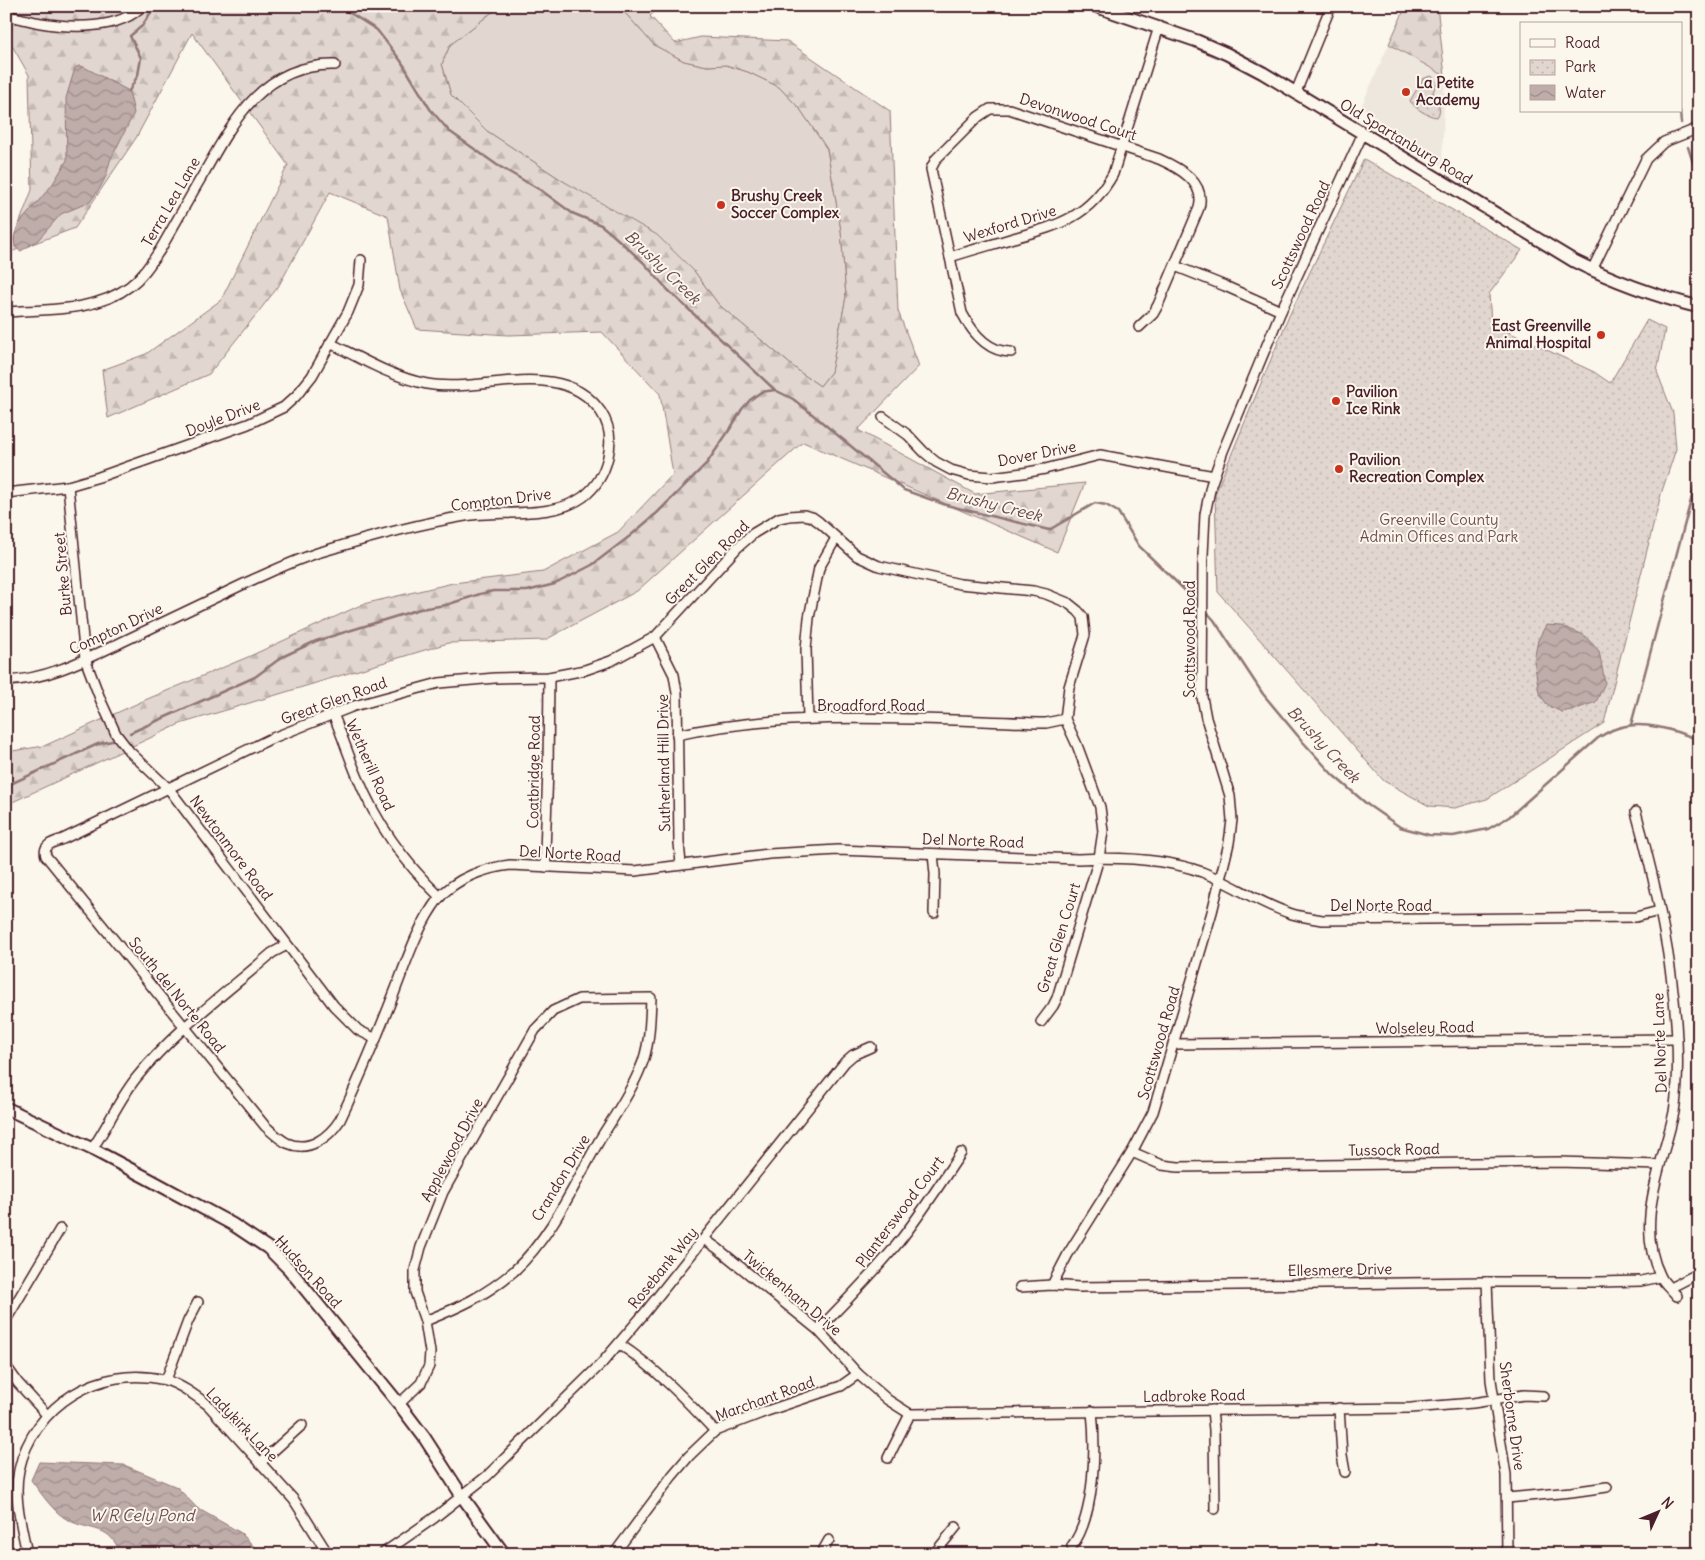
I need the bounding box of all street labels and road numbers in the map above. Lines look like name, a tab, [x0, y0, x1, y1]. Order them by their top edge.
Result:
street label: Devonwood Court	[1017, 89, 1139, 144]
street label: Old Spartanburg Road	[1336, 94, 1476, 189]
street label: Terra Lea Lane	[137, 154, 204, 250]
street label: Scottswood Road	[1267, 177, 1334, 292]
street label: Wexford Drive	[961, 200, 1058, 247]
street label: Doyle Drive	[183, 395, 263, 440]
street label: Dover Drive	[996, 437, 1078, 470]
street label: Compton Drive	[450, 484, 552, 515]
street label: Great Glen Road	[661, 516, 753, 609]
street label: Burke Street	[49, 531, 76, 617]
street label: Scottswood Road	[1180, 580, 1199, 698]
street label: Compton Drive	[66, 599, 166, 658]
street label: Great Glen Road	[278, 672, 390, 729]
street label: Sutherland Hill Drive	[653, 694, 674, 832]
street label: Broadford Road	[817, 696, 925, 715]
street label: Coatbridge Road	[523, 715, 544, 829]
street label: Wetherill Road	[342, 716, 399, 814]
street label: Newtonmore Road	[186, 792, 277, 904]
street label: Del Norte Road	[922, 829, 1025, 852]
street label: Del Norte Road	[519, 841, 622, 866]
street label: Great Glen Court	[1033, 880, 1084, 995]
street label: Del Norte Road	[1330, 896, 1432, 915]
street label: South del Norte Road	[125, 933, 230, 1056]
street label: Scottswood Road	[1133, 984, 1184, 1102]
street label: Del Norte Lane	[1648, 993, 1671, 1094]
street label: Wolseley Road	[1376, 1017, 1475, 1038]
street label: Applewood Drive	[416, 1095, 487, 1205]
street label: Crandon Drive	[527, 1131, 594, 1225]
street label: Tussock Road	[1348, 1139, 1440, 1160]
street label: Planterswood Court	[852, 1152, 948, 1271]
street label: Rosebank Way	[624, 1223, 701, 1312]
street label: Hudson Road	[271, 1232, 346, 1312]
street label: Twickenham Drive	[739, 1246, 846, 1340]
street label: Ellesmere Drive	[1288, 1259, 1392, 1280]
street label: Sherborne Drive	[1495, 1360, 1530, 1472]
street label: Marchant Road	[713, 1372, 817, 1425]
street label: Ladykirk Lane	[202, 1384, 282, 1466]
street label: Ladbroke Road	[1143, 1385, 1246, 1406]

